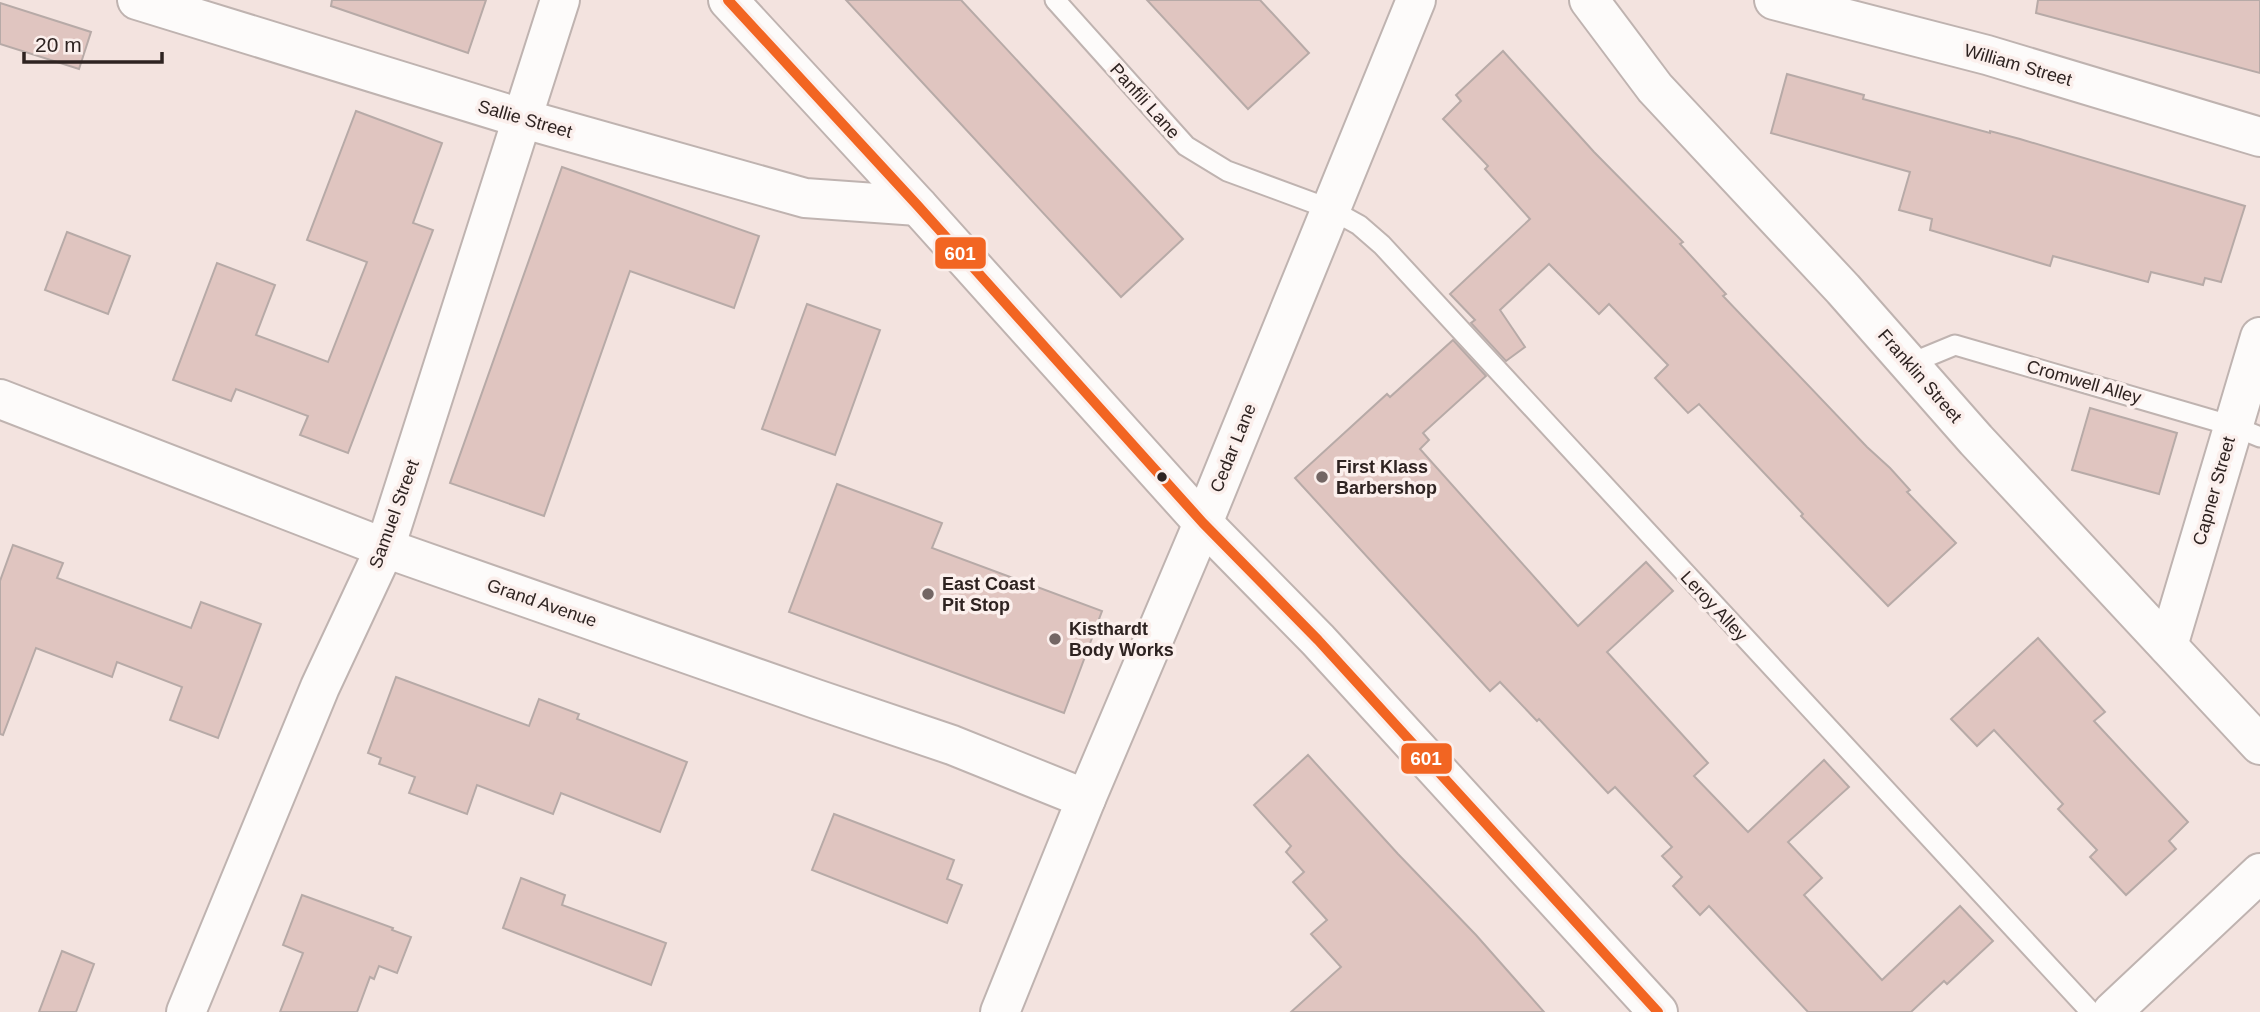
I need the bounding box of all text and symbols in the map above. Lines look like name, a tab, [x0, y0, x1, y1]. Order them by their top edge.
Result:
scale bar	[24, 21, 163, 65]
text: 20 m	[35, 33, 82, 56]
street label: William Street	[1962, 40, 2074, 90]
street label: Panfili Lane	[1106, 59, 1184, 143]
street label: Sallie Street	[476, 96, 574, 142]
line badge: 601	[934, 236, 987, 270]
text: 601	[944, 243, 976, 264]
street label: Franklin Street	[1874, 325, 1966, 427]
street label: Cromwell Alley	[2025, 356, 2143, 408]
street label: Cedar Lane	[1206, 401, 1260, 495]
street label: Capner Street	[2189, 434, 2239, 548]
street label: Samuel Street	[365, 457, 423, 571]
place label: First Klass Barbershop	[1336, 457, 1437, 498]
marker: First Klass Barbershop	[1314, 469, 1330, 485]
unlabelled marker	[1155, 470, 1169, 484]
street label: Leroy Alley	[1677, 567, 1751, 645]
place label: East Coast Pit Stop	[942, 574, 1035, 615]
street label: Grand Avenue	[484, 575, 600, 631]
marker: East Coast Pit Stop	[920, 586, 936, 602]
place label: Kisthardt Body Works	[1069, 619, 1174, 660]
marker: Kisthardt Body Works	[1047, 631, 1063, 647]
line badge: 601	[1400, 742, 1453, 775]
text: 601	[1410, 748, 1442, 769]

